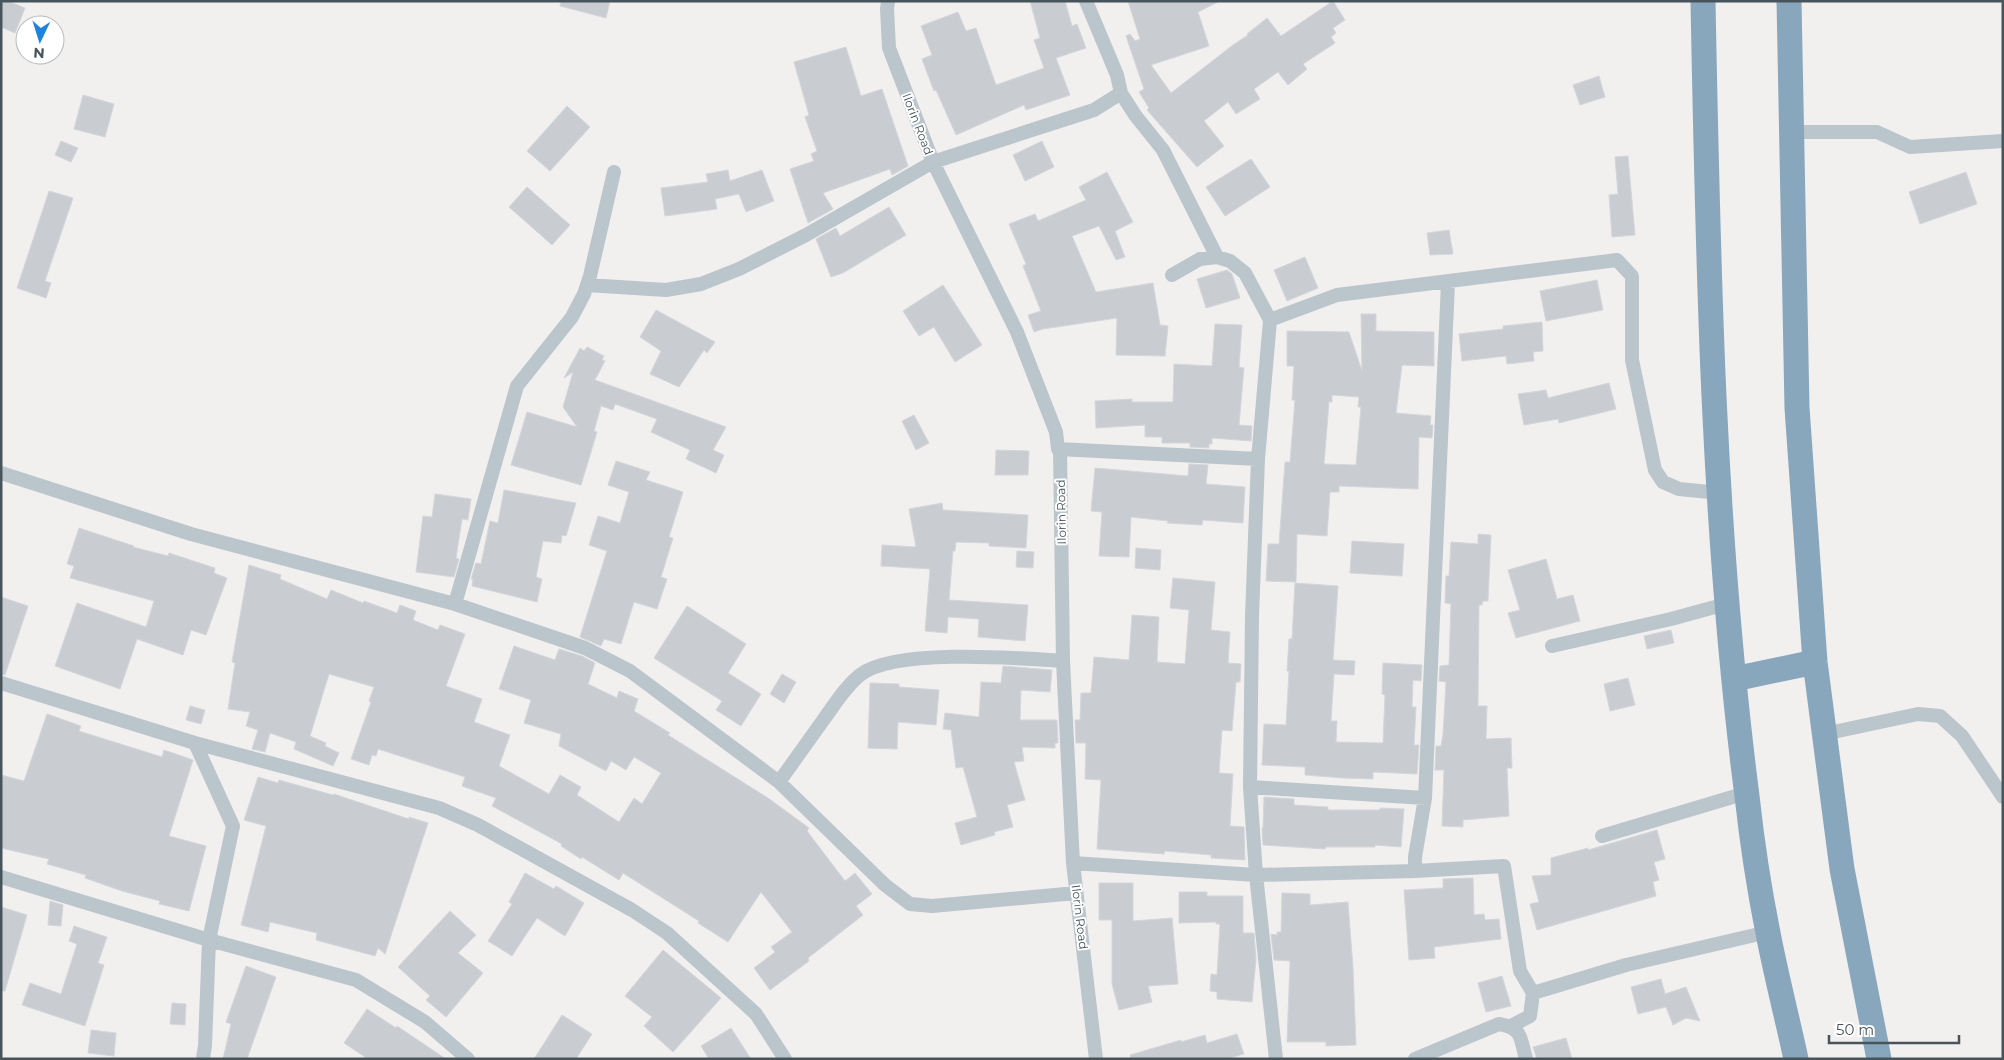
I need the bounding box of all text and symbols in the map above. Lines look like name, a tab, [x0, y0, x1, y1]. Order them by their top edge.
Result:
north arrow	[15, 15, 65, 65]
text: N	[33, 44, 45, 62]
street label: Ilorin Road	[899, 91, 937, 157]
street label: Ilorin Road	[1053, 479, 1069, 545]
street label: Ilorin Road	[1069, 884, 1091, 950]
scale bar	[1829, 1012, 1959, 1044]
text: 50 m	[1836, 1020, 1874, 1039]

